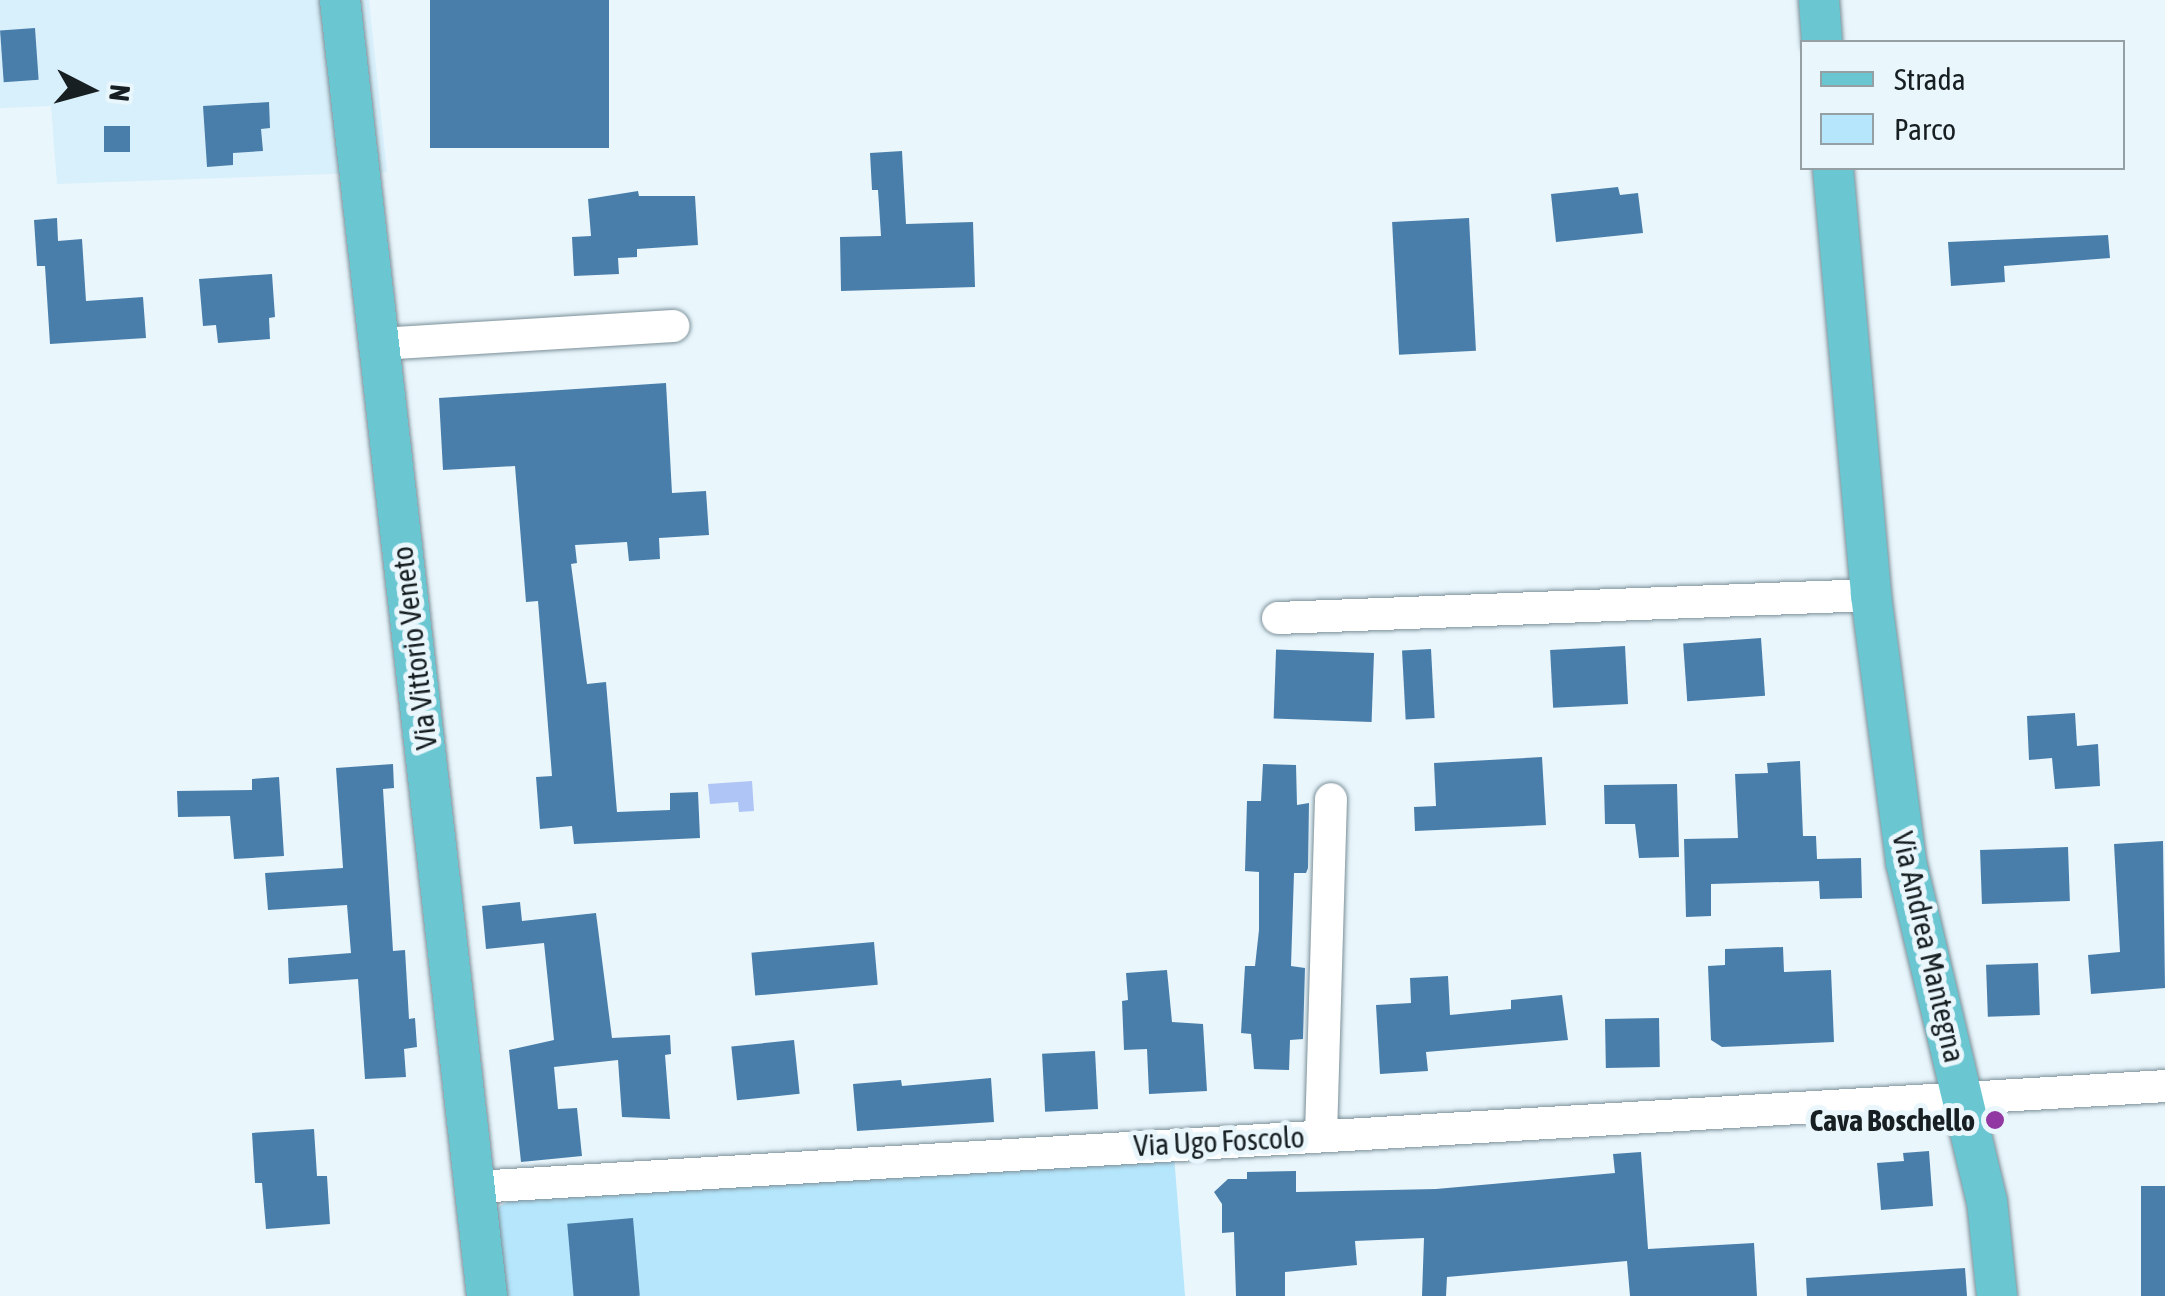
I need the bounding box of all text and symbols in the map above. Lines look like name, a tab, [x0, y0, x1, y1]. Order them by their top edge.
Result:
north arrow	[40, 40, 140, 140]
legend	[1800, 40, 2125, 170]
text: Strada	[1894, 62, 1966, 96]
text: N	[103, 83, 137, 103]
text: Parco	[1894, 112, 1956, 146]
street label: Via Vittorio Veneto	[384, 544, 444, 752]
street label: Via Andrea Mantegna	[1885, 828, 1973, 1066]
place label: Cava Boschello	[1810, 1102, 1975, 1138]
marker: Cava Boschello	[1984, 1109, 2006, 1131]
street label: Via Ugo Foscolo	[1133, 1119, 1305, 1163]

